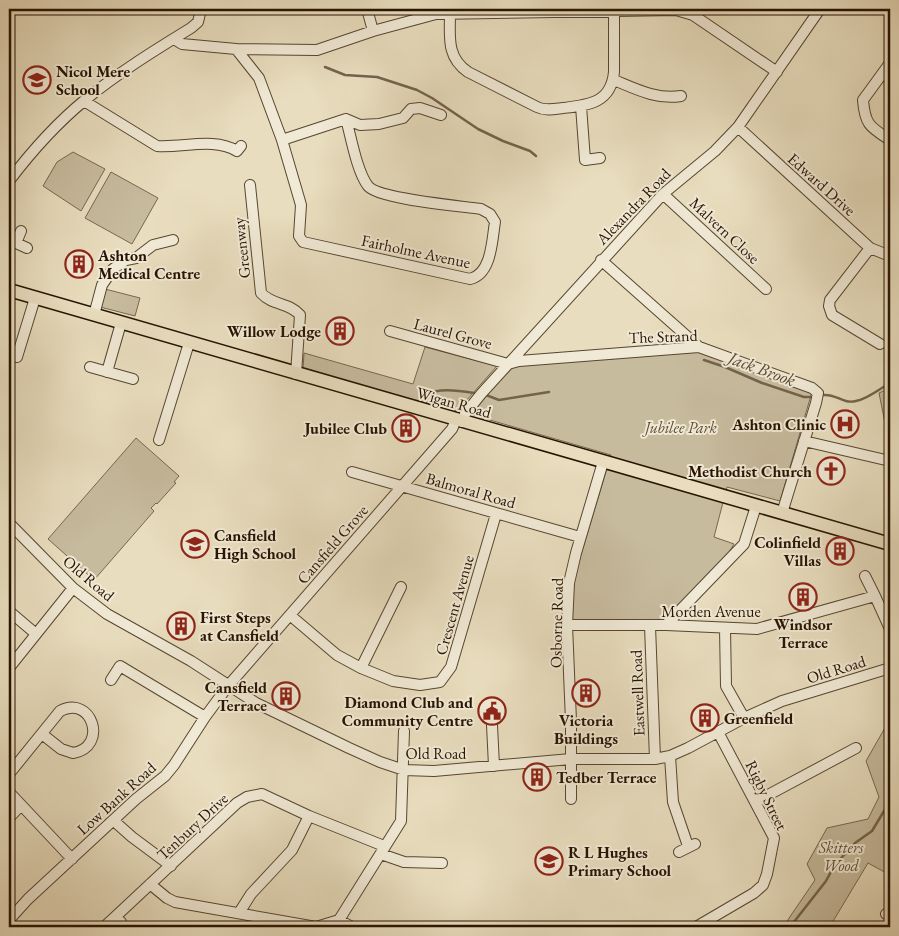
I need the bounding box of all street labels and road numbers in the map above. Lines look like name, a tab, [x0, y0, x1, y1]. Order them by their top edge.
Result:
street label: Edward Drive	[783, 148, 860, 220]
street label: Alexandra Road	[591, 163, 676, 250]
street label: Malvern Close	[685, 192, 764, 268]
street label: Greenway	[228, 215, 255, 280]
street label: Fairholme Avenue	[359, 230, 472, 273]
street label: Laurel Grove	[411, 313, 494, 354]
street label: The Strand	[628, 325, 699, 348]
street label: Wigan Road	[414, 382, 495, 423]
street label: Balmoral Road	[424, 468, 519, 514]
street label: Cansfield Grove	[292, 500, 373, 588]
street label: Old Road	[59, 551, 119, 607]
street label: Crescent Avenue	[430, 553, 479, 658]
street label: Osborne Road	[545, 577, 568, 668]
street label: Morden Avenue	[661, 601, 761, 622]
street label: Eastwell Road	[625, 649, 650, 737]
street label: Old Road	[804, 650, 869, 688]
street label: Old Road	[406, 743, 467, 764]
street label: Low Bank Road	[72, 757, 161, 840]
street label: Rigby Street	[741, 757, 793, 834]
street label: Tenbury Drive	[152, 788, 232, 865]

